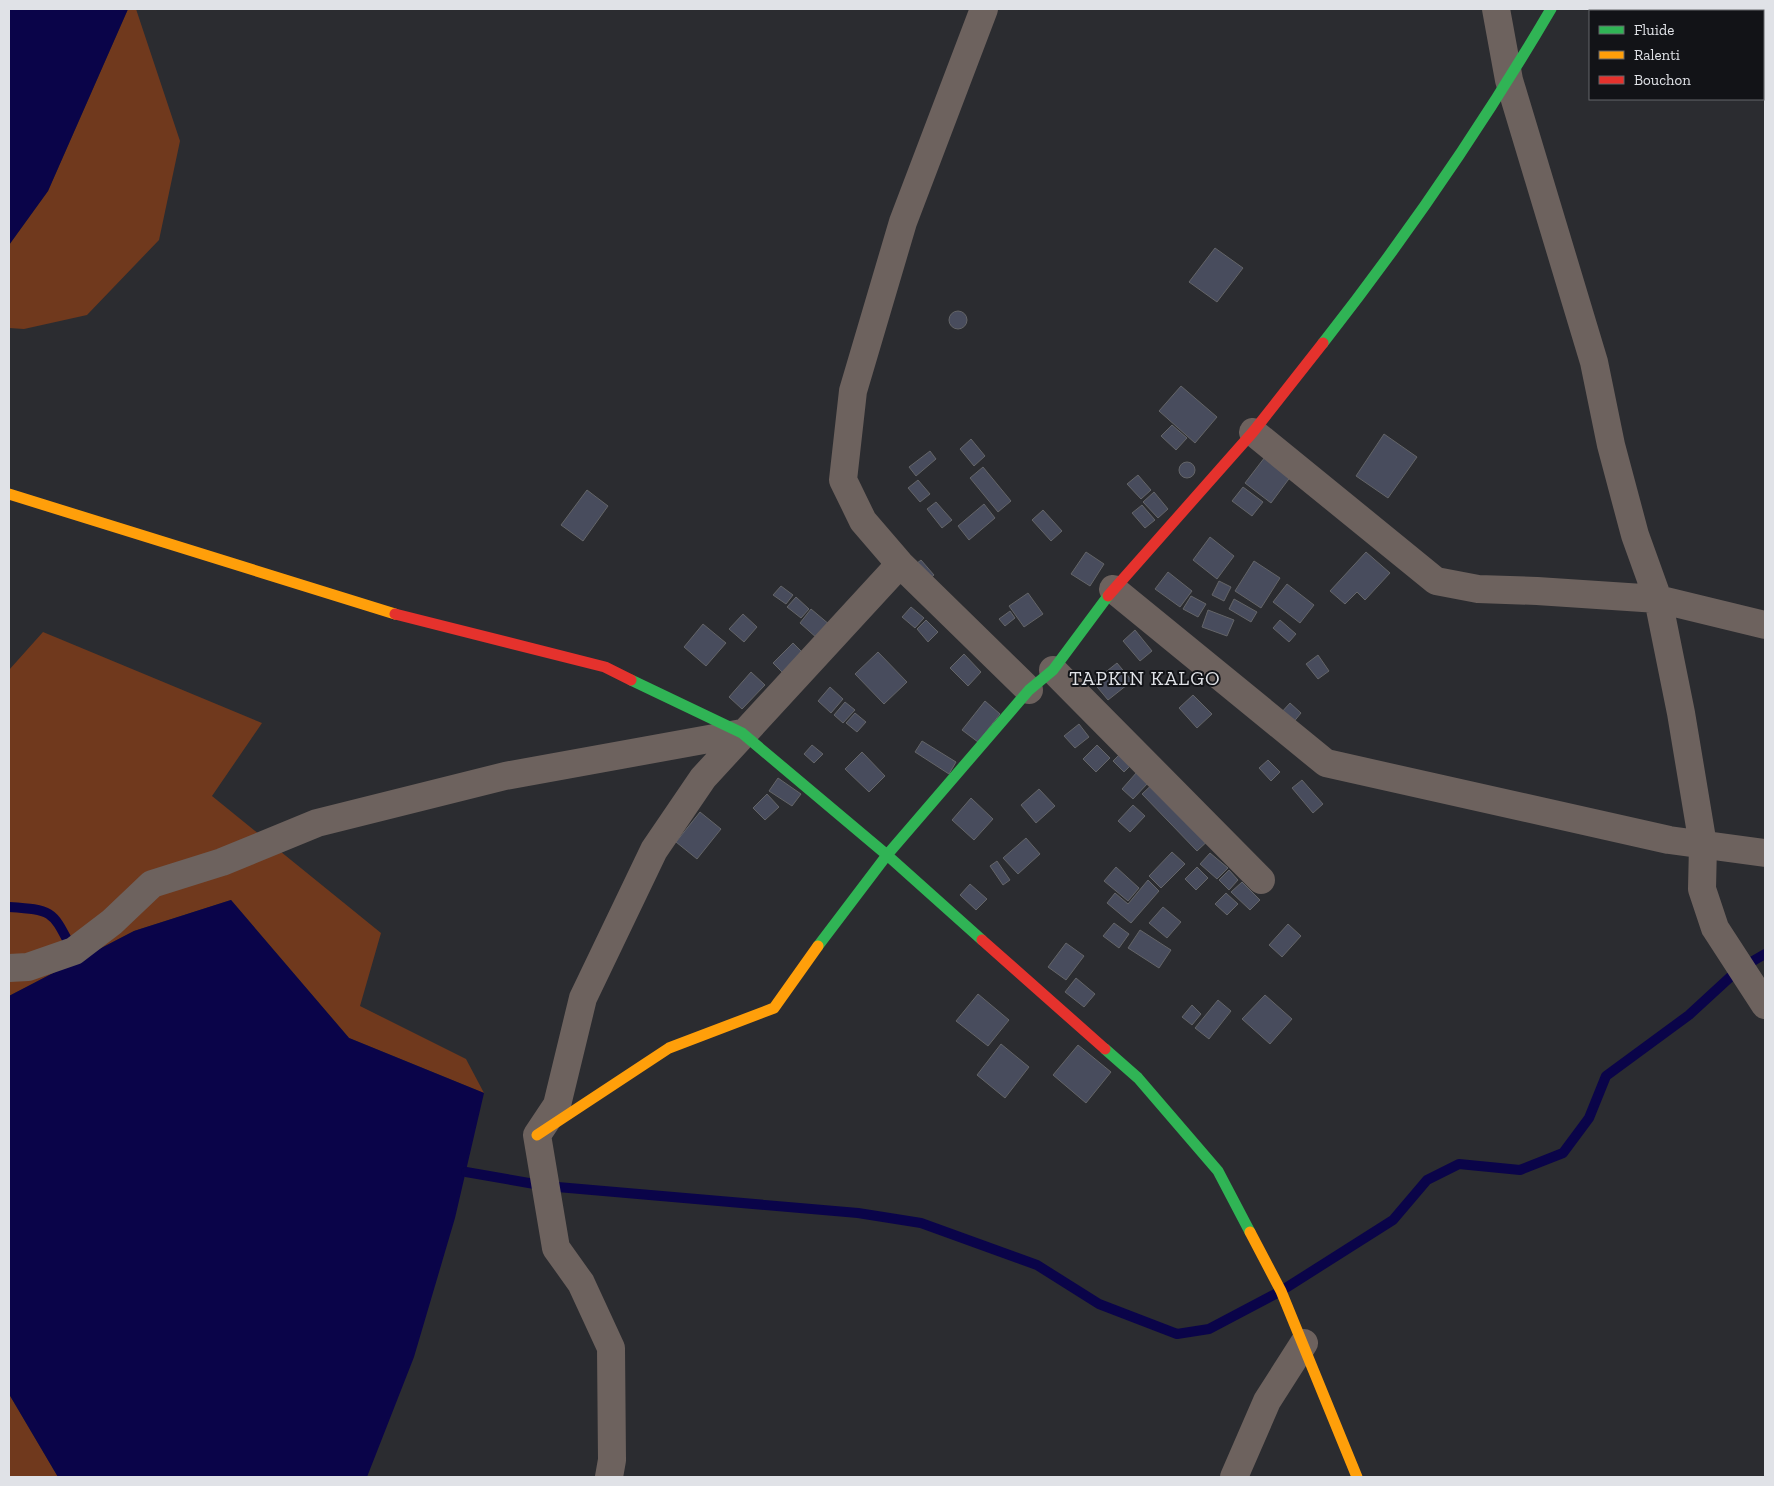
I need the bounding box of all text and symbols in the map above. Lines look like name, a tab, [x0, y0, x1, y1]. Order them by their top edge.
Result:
legend	[1589, 10, 1764, 100]
text: Fluide	[1634, 21, 1674, 39]
text: Ralenti	[1634, 46, 1680, 64]
text: Bouchon	[1634, 71, 1691, 89]
district label: TAPKIN KALGO	[1069, 666, 1221, 690]

